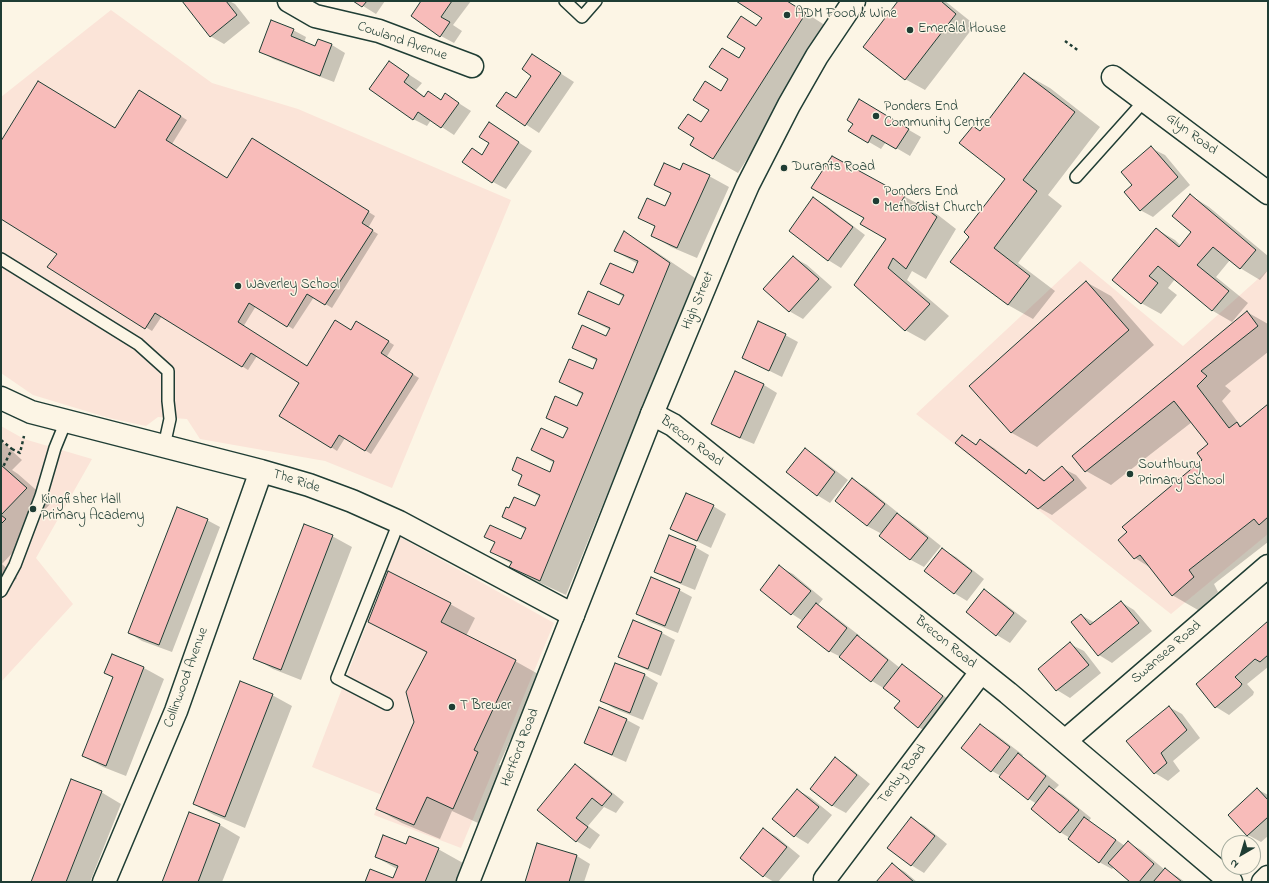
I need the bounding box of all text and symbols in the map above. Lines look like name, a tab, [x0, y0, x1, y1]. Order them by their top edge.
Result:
place label: ADM Food & Wine	[795, 7, 897, 23]
marker: ADM Food & Wine	[782, 10, 792, 20]
street label: Cowland Avenue	[355, 19, 449, 65]
place label: Emerald House	[918, 22, 1006, 38]
marker: Emerald House	[905, 25, 915, 35]
place label: Ponders End Community Centre	[884, 100, 990, 132]
street label: Glyn Road	[1162, 110, 1220, 160]
marker: Ponders End Community Centre	[871, 111, 881, 121]
place label: Durants Road	[792, 160, 875, 176]
marker: Durants Road	[779, 163, 789, 173]
place label: Ponders End Methodist Church	[884, 185, 983, 218]
marker: Ponders End Methodist Church	[871, 196, 881, 206]
street label: High Street	[679, 269, 719, 333]
place label: Waverley School	[246, 278, 339, 294]
marker: Waverley School	[233, 281, 243, 291]
street label: Brecon Road	[656, 413, 726, 471]
place label: Southbury Primary School	[1138, 458, 1225, 490]
street label: The Ride	[270, 466, 322, 498]
marker: Southbury Primary School	[1125, 469, 1135, 479]
place label: Kingfisher Hall Primary Academy	[41, 493, 144, 526]
marker: Kingfisher Hall Primary Academy	[28, 504, 38, 514]
street label: Brecon Road	[911, 613, 979, 673]
street label: Swansea Road	[1128, 618, 1206, 688]
street label: Collinwood Avenue	[161, 626, 213, 730]
place label: T Brewer	[460, 699, 511, 715]
marker: T Brewer	[447, 702, 457, 712]
street label: Hertford Road	[498, 706, 544, 790]
street label: Tenby Road	[875, 742, 931, 808]
north arrow	[1221, 835, 1261, 875]
text: N	[1226, 855, 1242, 872]

